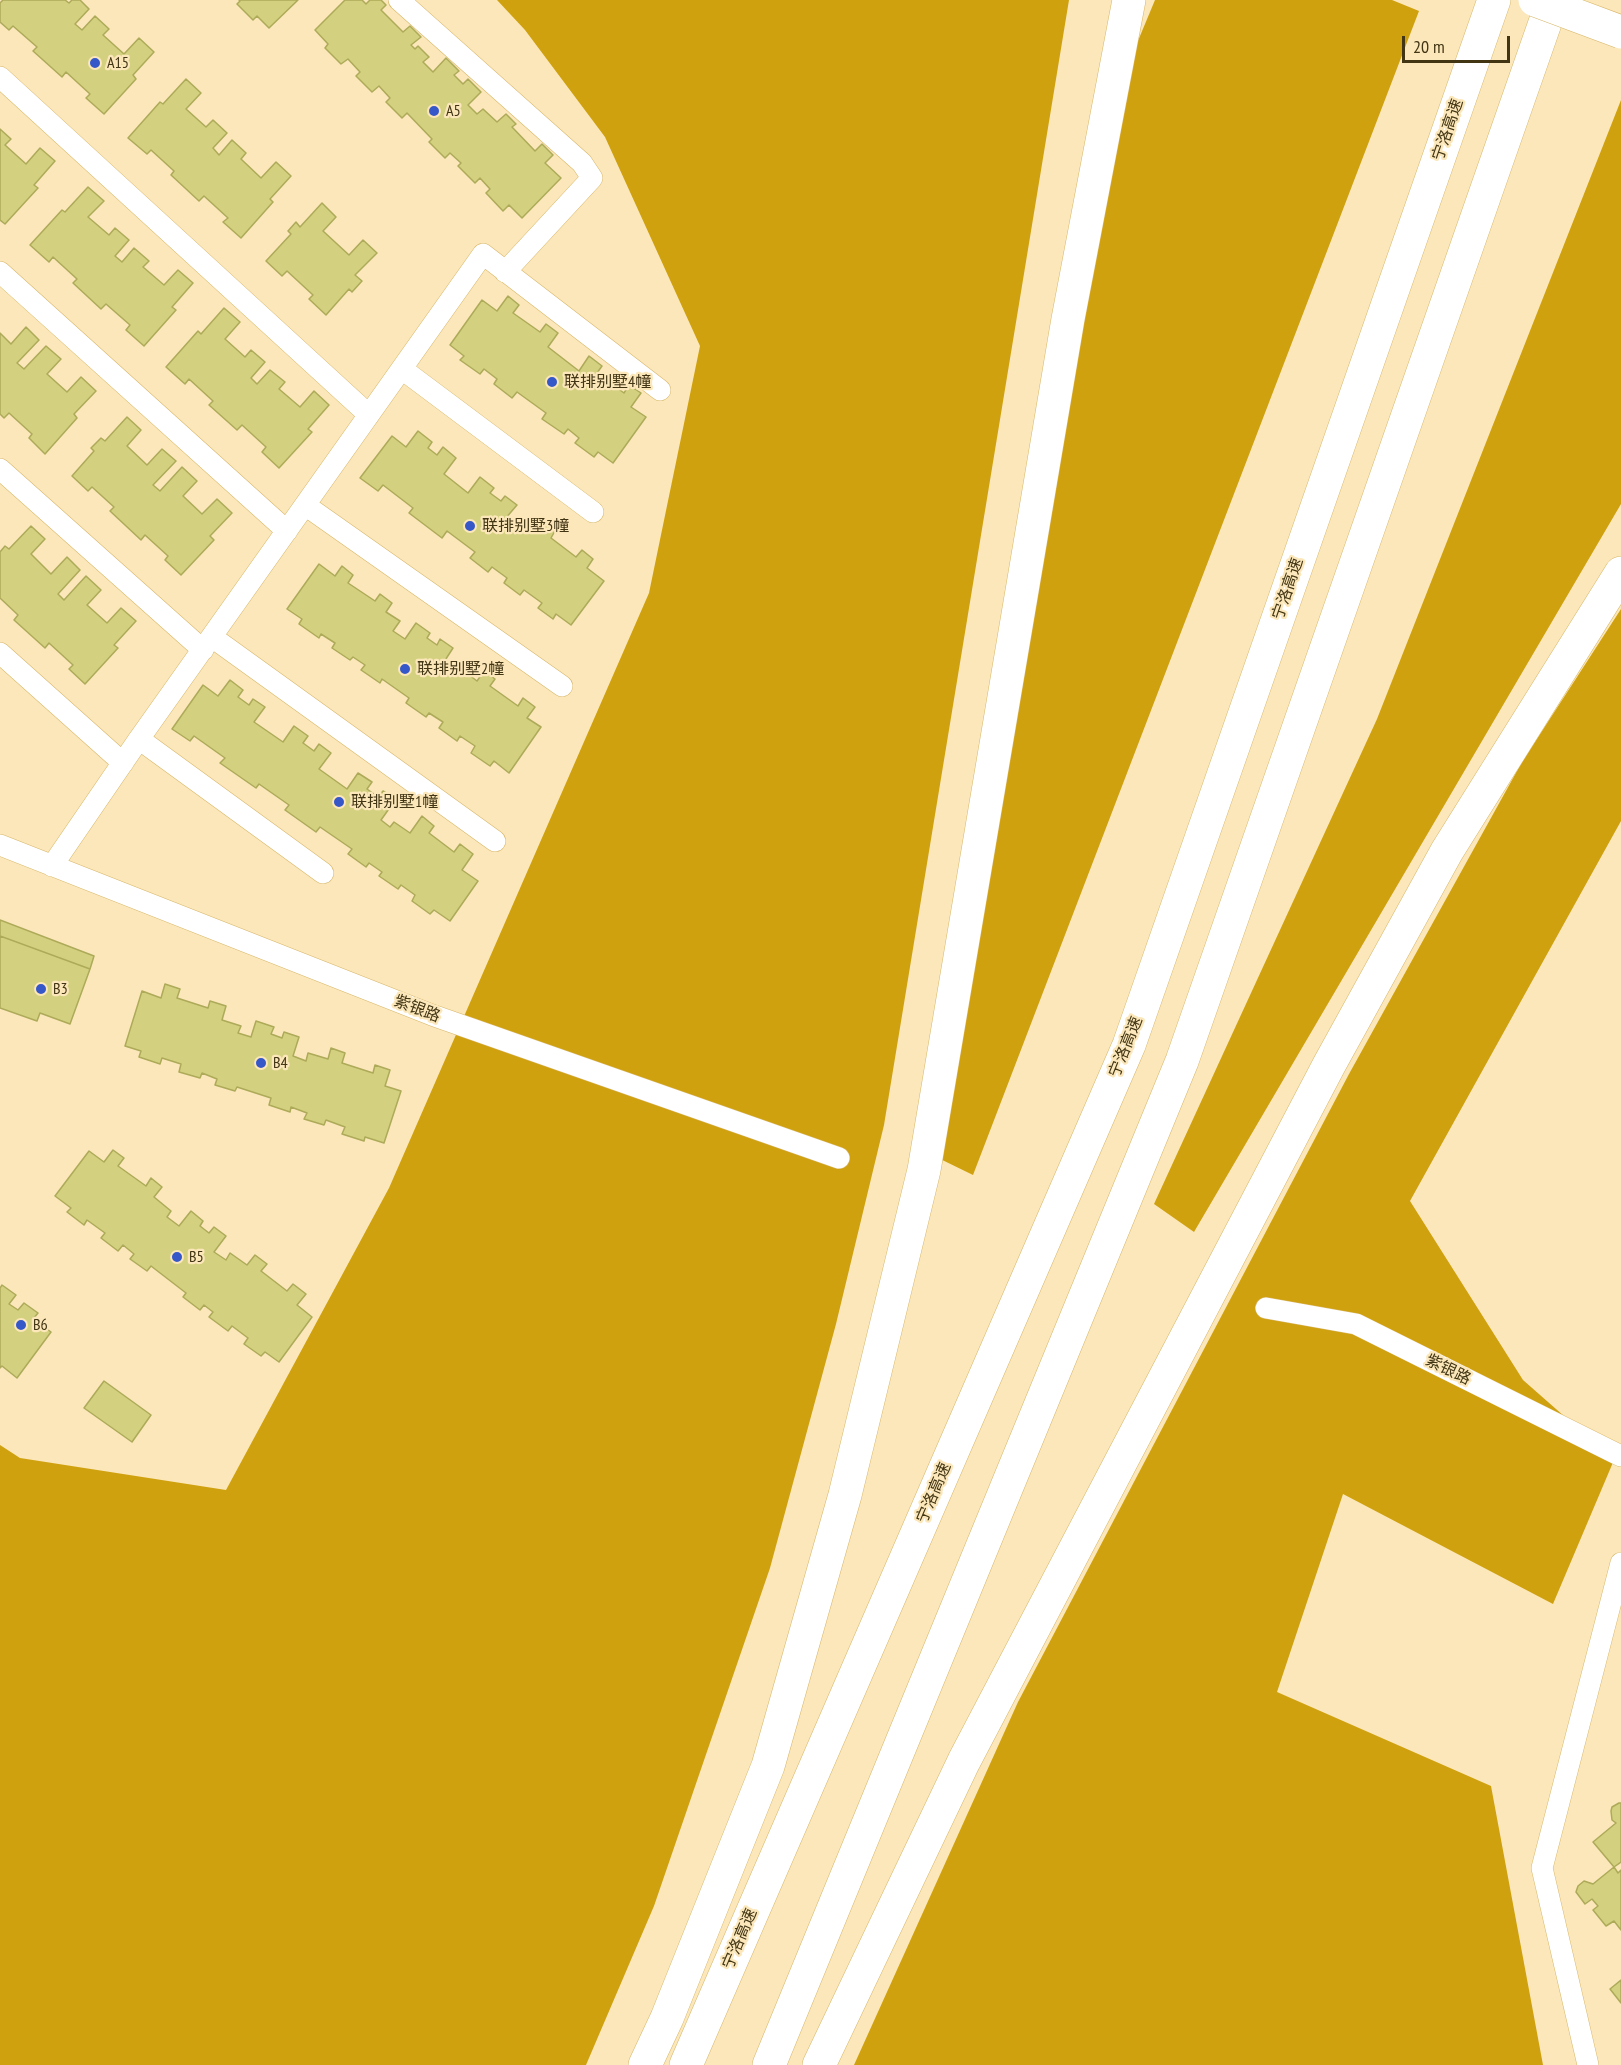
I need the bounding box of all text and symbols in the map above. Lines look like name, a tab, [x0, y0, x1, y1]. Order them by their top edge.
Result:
scale bar	[1405, 24, 1513, 62]
text: 20 m	[1413, 35, 1445, 58]
place label: A15	[107, 53, 129, 73]
marker: A15	[88, 56, 102, 70]
street label: 宁洛高速	[1429, 97, 1467, 163]
place label: A5	[446, 101, 461, 121]
marker: A5	[427, 104, 441, 118]
place label: 联排别墅4幢	[564, 372, 651, 392]
marker: 联排别墅4幢	[545, 375, 559, 389]
place label: 联排别墅3幢	[482, 516, 569, 536]
marker: 联排别墅3幢	[463, 519, 477, 533]
street label: 宁洛高速	[1269, 556, 1307, 622]
place label: 联排别墅2幢	[417, 659, 504, 679]
marker: 联排别墅2幢	[398, 662, 412, 676]
place label: 联排别墅1幢	[351, 792, 438, 812]
marker: 联排别墅1幢	[332, 795, 346, 809]
place label: B3	[53, 979, 68, 999]
marker: B3	[34, 982, 48, 996]
street label: 紫银路	[391, 991, 443, 1027]
street label: 宁洛高速	[1105, 1014, 1147, 1080]
place label: B4	[273, 1053, 288, 1073]
marker: B4	[254, 1056, 268, 1070]
place label: B5	[189, 1247, 204, 1267]
marker: B5	[170, 1250, 184, 1264]
place label: B6	[33, 1315, 48, 1335]
marker: B6	[14, 1318, 28, 1332]
street label: 紫银路	[1422, 1351, 1474, 1389]
street label: 宁洛高速	[913, 1460, 955, 1526]
street label: 宁洛高速	[719, 1906, 761, 1972]

